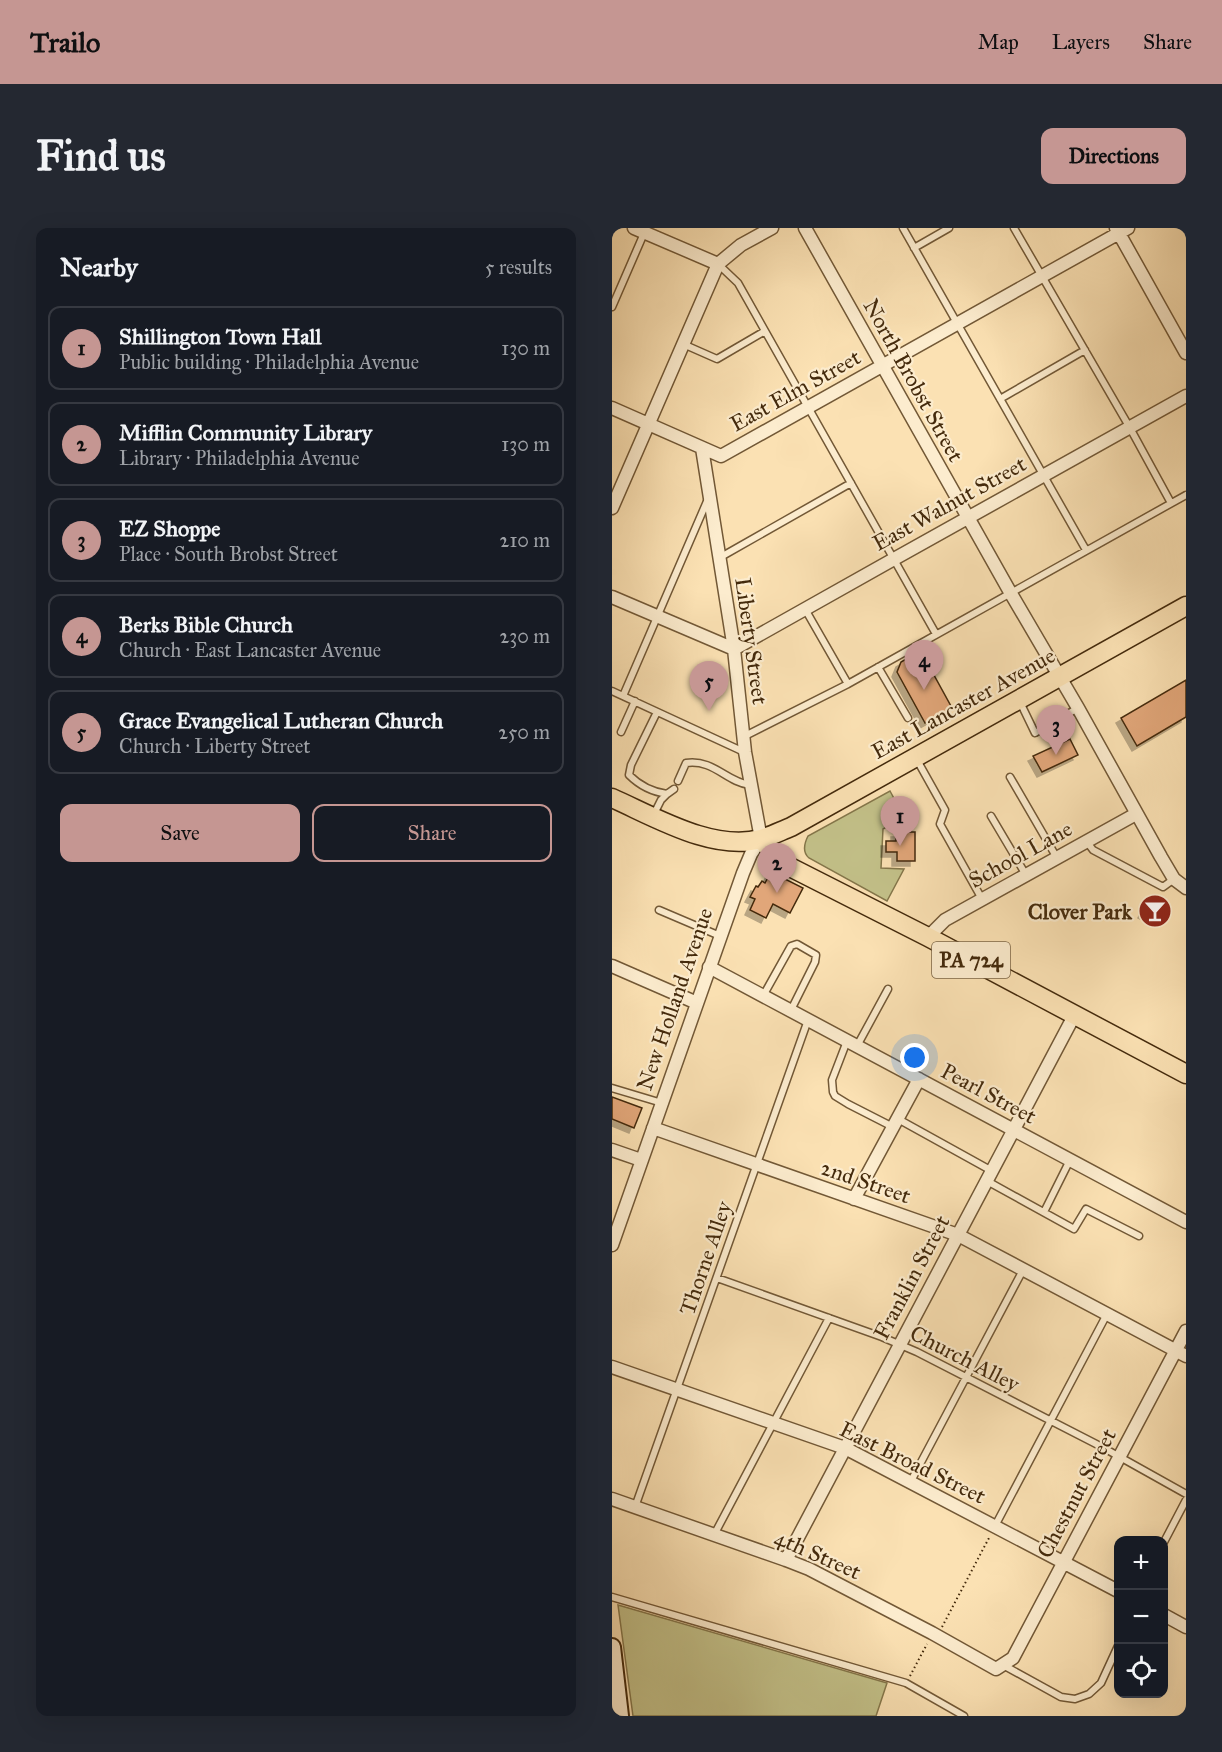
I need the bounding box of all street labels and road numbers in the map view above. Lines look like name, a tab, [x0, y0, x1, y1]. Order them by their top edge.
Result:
street label: North Brobst Street	[858, 294, 970, 467]
street label: East Elm Street	[725, 343, 865, 437]
street label: East Walnut Street	[868, 450, 1031, 557]
street label: Liberty Street	[729, 576, 774, 706]
street label: East Lancaster Avenue	[867, 642, 1060, 765]
street label: School Lane	[964, 815, 1077, 894]
street label: New Holland Avenue	[631, 904, 718, 1094]
road number: PA 724	[932, 942, 1010, 978]
street label: Pearl Street	[937, 1057, 1041, 1130]
street label: 2nd Street	[817, 1154, 914, 1209]
street label: Thorne Alley	[673, 1197, 738, 1319]
street label: Franklin Street	[867, 1210, 956, 1344]
street label: Church Alley	[906, 1319, 1025, 1398]
street label: East Broad Street	[835, 1415, 990, 1510]
street label: Chestnut Street	[1031, 1424, 1122, 1563]
street label: 4th Street	[770, 1523, 865, 1586]

